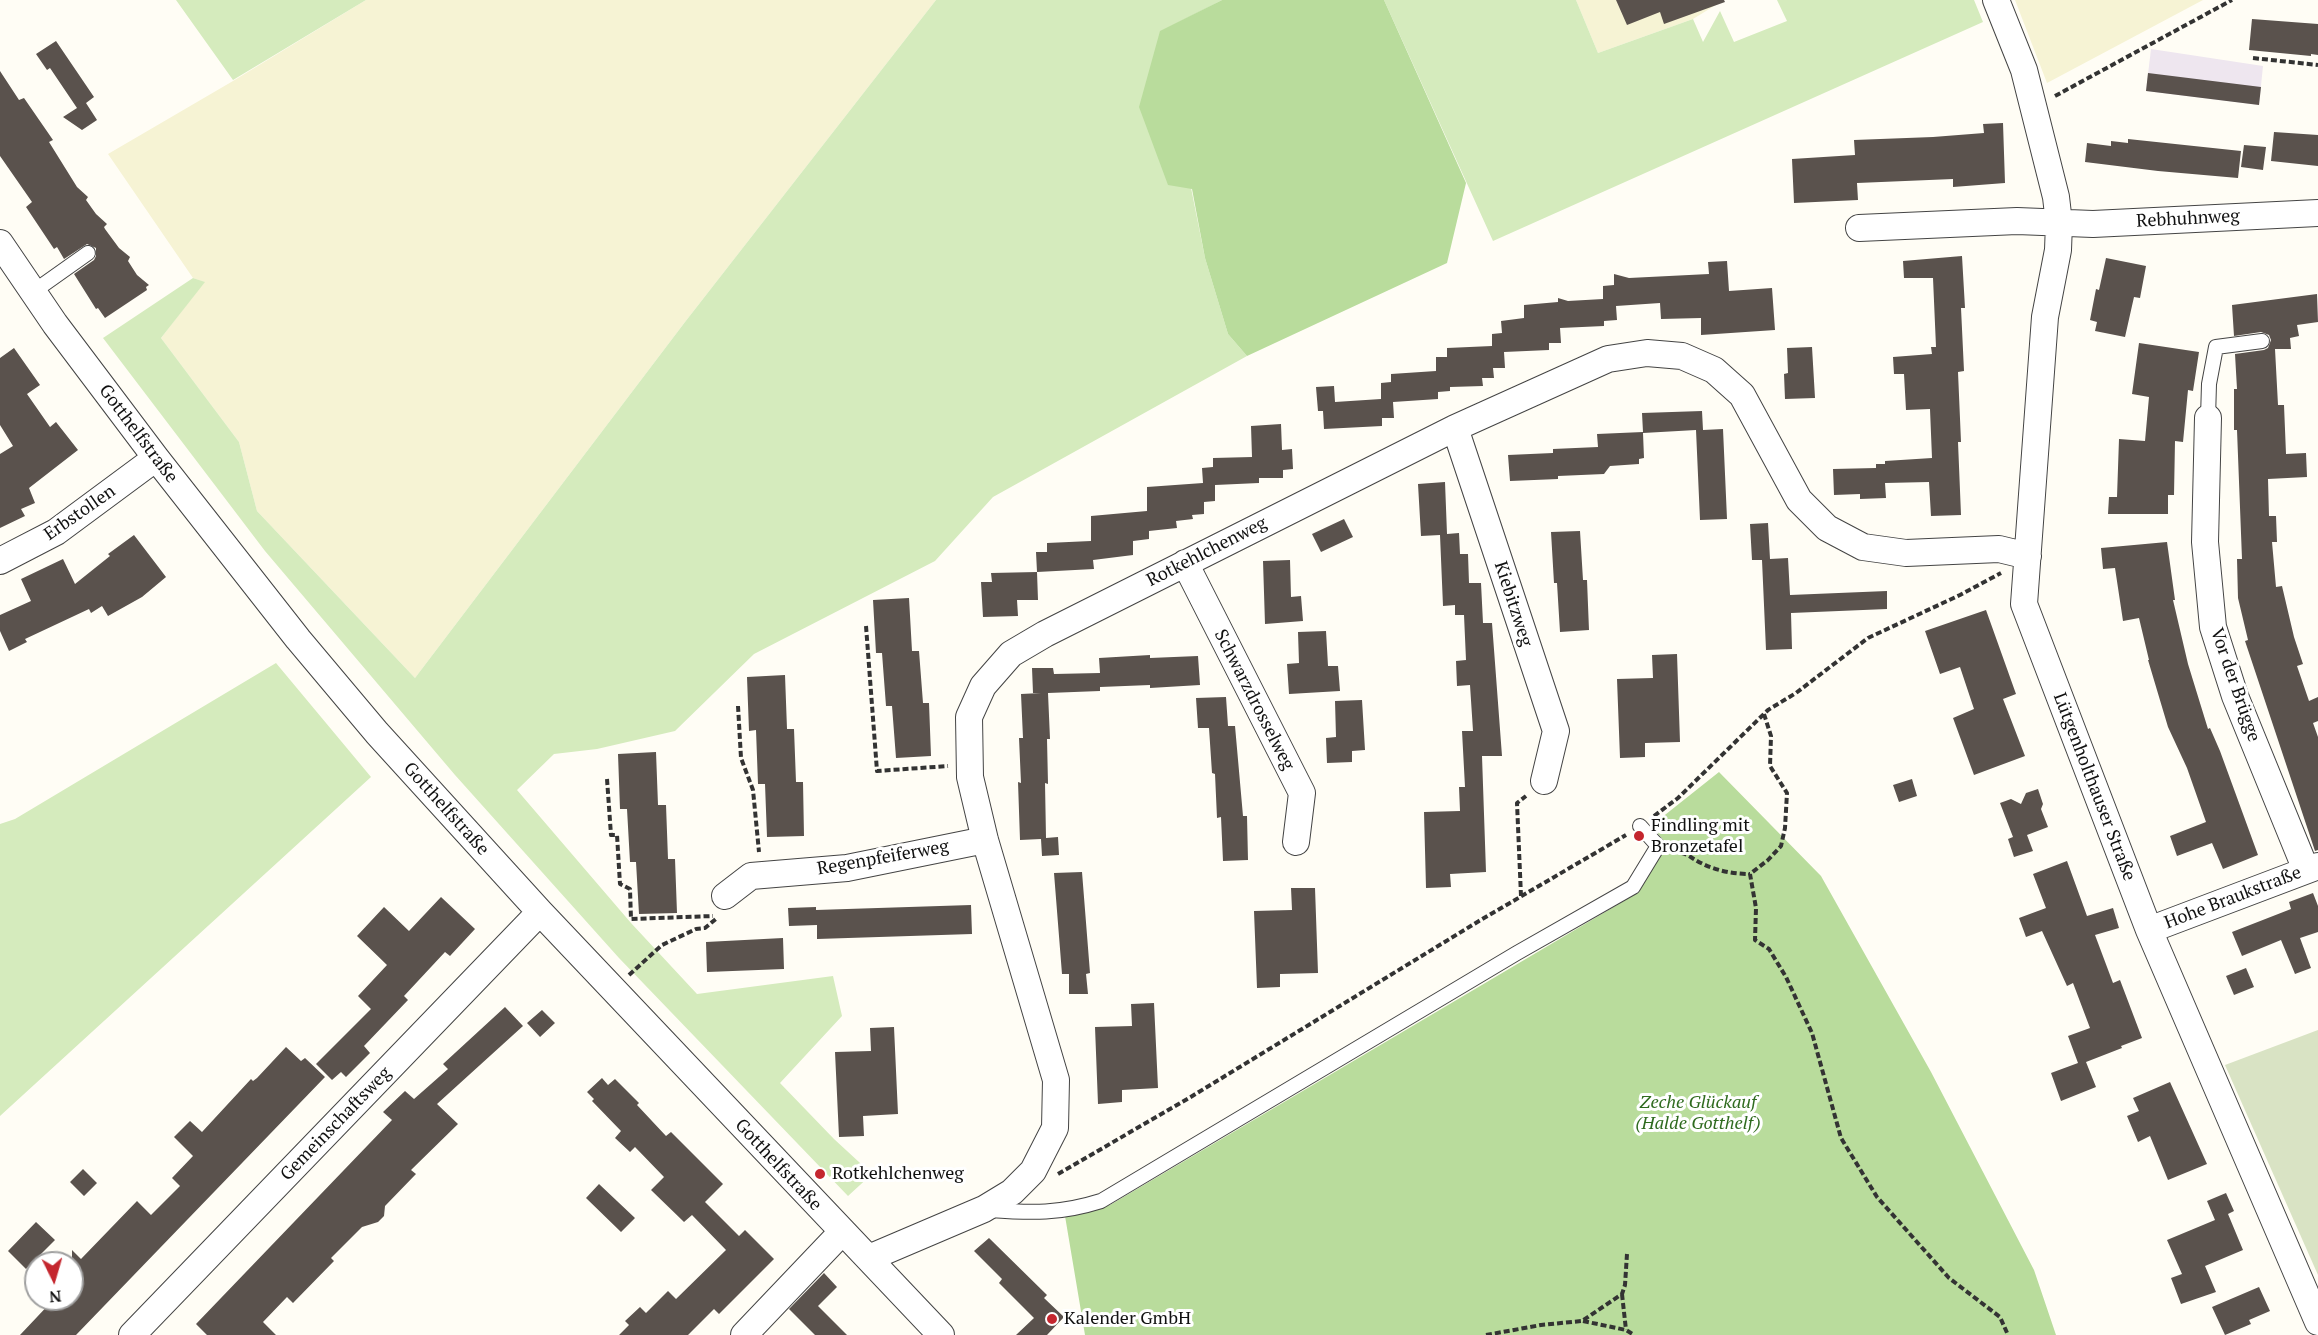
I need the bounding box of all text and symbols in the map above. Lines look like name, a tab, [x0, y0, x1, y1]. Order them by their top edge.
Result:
street label: Rebhuhnweg	[2136, 206, 2240, 232]
street label: Gotthelfstraße	[94, 381, 182, 487]
street label: Erbstollen	[40, 481, 120, 545]
street label: Rotkehlchenweg	[1143, 512, 1271, 592]
street label: Kiebitzweg	[1489, 559, 1537, 649]
street label: Vor der Brügge	[2205, 625, 2265, 745]
street label: Schwarzdrosselweg	[1209, 626, 1299, 774]
street label: Lütgenholthauser Straße	[2048, 690, 2140, 884]
street label: Gotthelfstraße	[399, 758, 493, 860]
place label: Findling mit Bronzetafel	[1651, 815, 1750, 858]
marker: Findling mit Bronzetafel	[1632, 829, 1646, 843]
street label: Regenpfeiferweg	[815, 836, 951, 880]
street label: Hohe Braukstraße	[2162, 862, 2304, 934]
street label: Gemeinschaftsweg	[276, 1063, 396, 1185]
park label: Zeche Glückauf (Halde Gotthelf)	[1635, 1092, 1761, 1134]
street label: Gotthelfstraße	[730, 1115, 826, 1215]
place label: Rotkehlchenweg	[832, 1163, 964, 1185]
marker: Rotkehlchenweg	[813, 1167, 827, 1181]
north arrow	[24, 1251, 84, 1311]
text: N	[48, 1285, 62, 1308]
place label: Kalender GmbH	[1064, 1308, 1191, 1330]
marker: Kalender GmbH	[1045, 1312, 1059, 1326]

